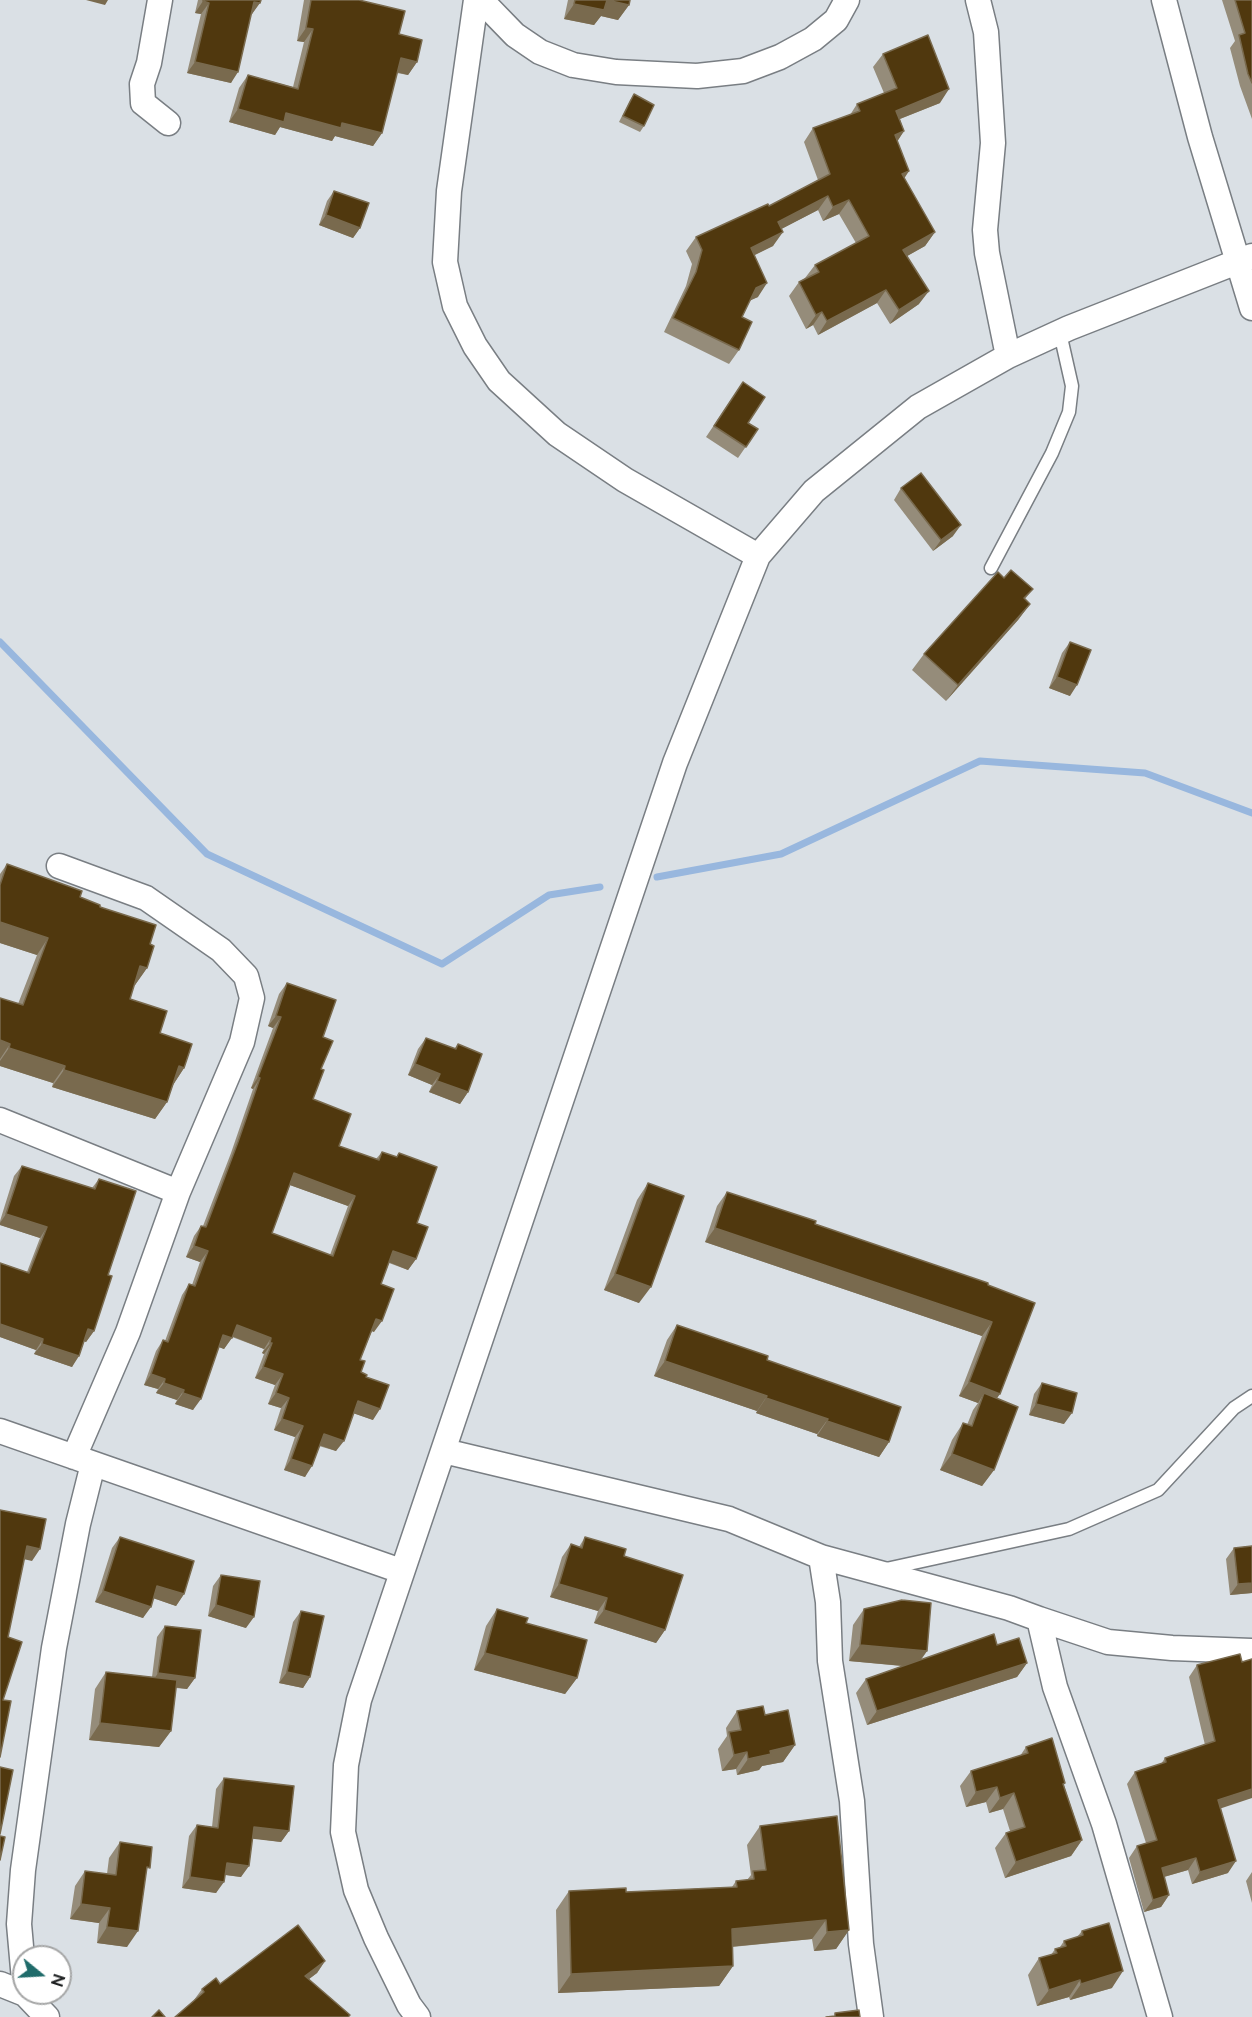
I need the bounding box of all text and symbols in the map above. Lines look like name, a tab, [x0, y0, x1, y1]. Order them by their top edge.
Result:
north arrow	[12, 1945, 72, 2005]
text: N	[47, 1971, 69, 1989]

